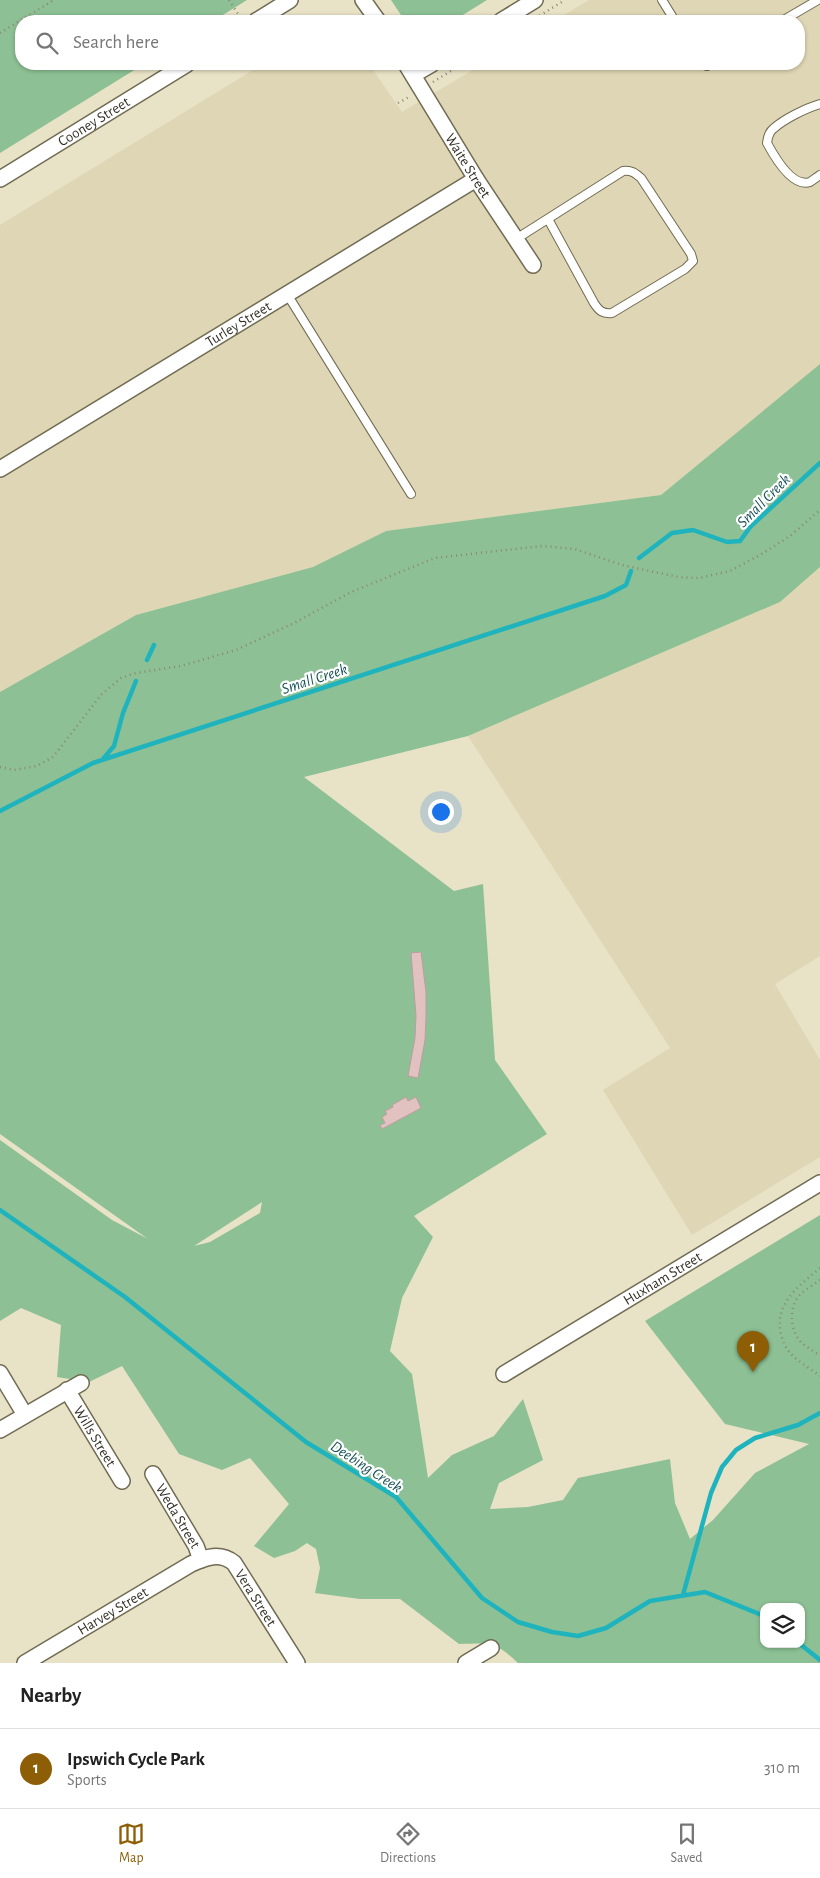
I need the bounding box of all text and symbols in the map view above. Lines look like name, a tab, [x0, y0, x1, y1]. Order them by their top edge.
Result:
search box	[15, 15, 805, 70]
icon: search	[33, 29, 61, 57]
text: Search here	[73, 33, 159, 52]
street label: Cooney Street	[56, 94, 133, 149]
street label: Waite Street	[442, 131, 493, 201]
street label: Turley Street	[203, 299, 274, 350]
water label: Small Creek	[734, 471, 793, 530]
water label: Small Creek	[279, 661, 349, 697]
your location	[428, 799, 454, 825]
street label: Huxham Street	[621, 1249, 705, 1308]
pin: 1	[737, 1331, 769, 1372]
street label: Wills Street	[71, 1404, 119, 1470]
water label: Deebing Creek	[328, 1438, 405, 1496]
street label: Weda Street	[153, 1481, 203, 1551]
street label: Vera Street	[232, 1567, 279, 1629]
street label: Harvey Street	[75, 1584, 151, 1638]
map controls	[760, 1603, 805, 1648]
button: layers	[760, 1603, 805, 1648]
text: Nearby	[20, 1685, 81, 1706]
text: Ipswich Cycle Park	[67, 1750, 205, 1769]
text: 1	[33, 1760, 39, 1776]
text: 310 m	[764, 1760, 800, 1776]
text: Sports	[67, 1772, 107, 1788]
tab: Map	[117, 1820, 145, 1867]
tab: Directions	[380, 1820, 436, 1867]
tab: Saved	[671, 1820, 703, 1867]

